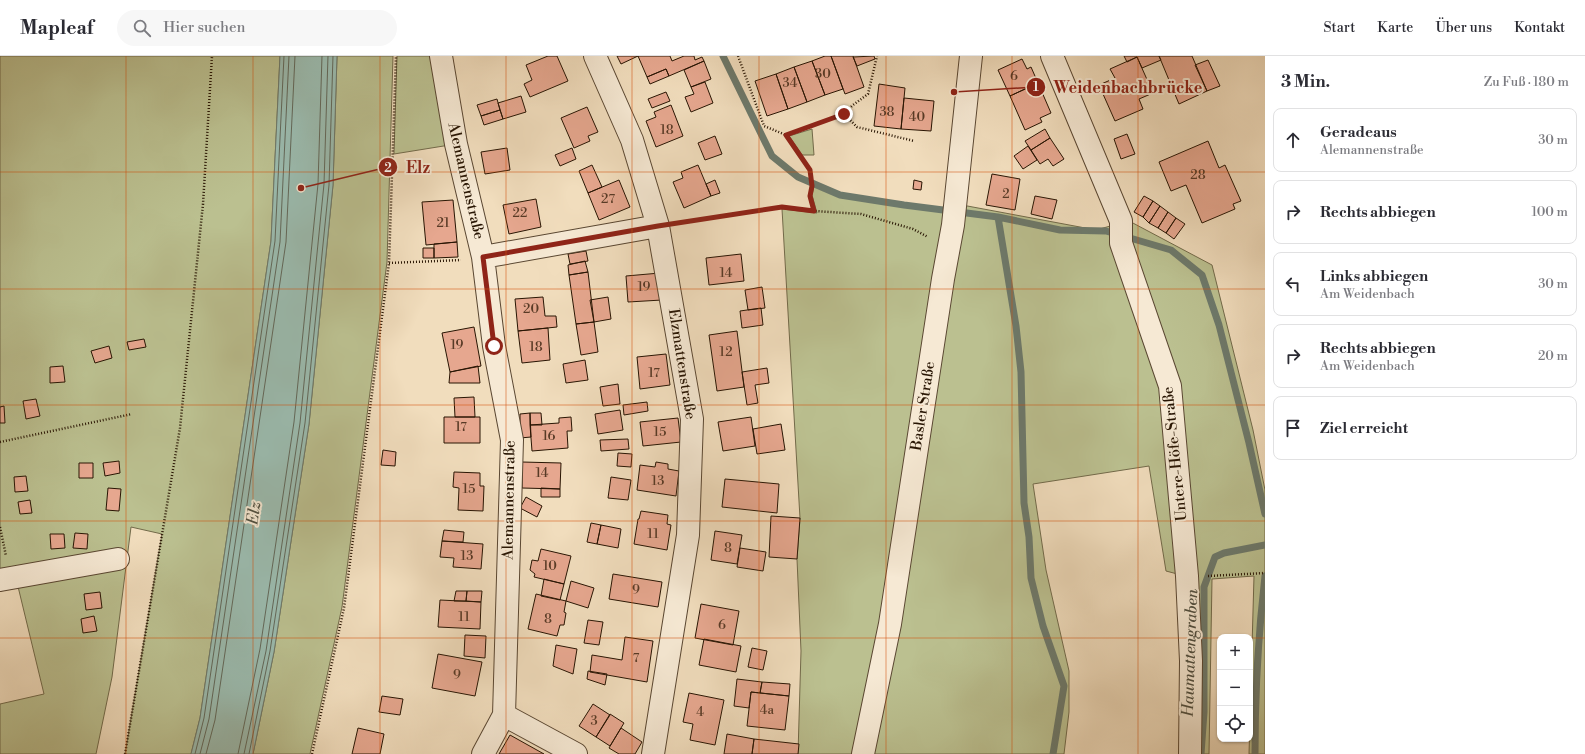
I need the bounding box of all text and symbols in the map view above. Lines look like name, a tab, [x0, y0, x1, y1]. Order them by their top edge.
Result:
search box	[117, 10, 397, 46]
text: Mapleaf	[20, 16, 93, 40]
icon: search	[131, 17, 153, 39]
text: Hier suchen	[163, 18, 245, 37]
text: Start	[1323, 19, 1355, 37]
text: Karte	[1377, 19, 1413, 37]
text: Über uns	[1435, 19, 1492, 37]
text: Kontakt	[1514, 19, 1565, 37]
house number: 30	[815, 66, 831, 82]
house number: 6	[1010, 68, 1018, 84]
text: 3 Min.	[1281, 71, 1330, 93]
callout: Weidenbachbrücke	[1026, 73, 1210, 101]
text: Zu Fuß · 180 m	[1484, 74, 1569, 90]
house number: 34	[782, 75, 798, 91]
text: Weidenbachbrücke	[1053, 78, 1203, 98]
text: 1	[1033, 80, 1039, 95]
house number: 38	[879, 104, 895, 120]
route end	[835, 105, 853, 123]
house number: 40	[909, 109, 926, 125]
street label: Alemannenstraße	[443, 120, 489, 241]
house number: 18	[660, 122, 674, 138]
text: Geradeaus	[1320, 123, 1397, 142]
icon: ahead	[1282, 129, 1304, 151]
text: 30 m	[1538, 132, 1568, 148]
text: Alemannenstraße	[1320, 142, 1424, 158]
callout: Elz	[378, 153, 438, 181]
text: Elz	[406, 158, 430, 178]
text: 2	[384, 161, 392, 176]
house number: 28	[1190, 167, 1206, 183]
house number: 2	[1002, 186, 1010, 202]
house number: 27	[601, 191, 615, 207]
icon: right	[1282, 201, 1304, 223]
text: Rechts abbiegen	[1320, 203, 1436, 222]
text: 100 m	[1532, 204, 1568, 220]
house number: 22	[513, 205, 527, 221]
house number: 21	[436, 215, 450, 231]
house number: 14	[720, 265, 733, 281]
text: Links abbiegen	[1320, 267, 1428, 286]
icon: left	[1282, 273, 1304, 295]
text: 30 m	[1538, 276, 1568, 292]
house number: 19	[637, 279, 651, 295]
text: Am Weidenbach	[1320, 286, 1415, 302]
house number: 20	[523, 301, 539, 317]
street label: Elzmattenstraße	[664, 307, 700, 421]
house number: 19	[450, 337, 464, 353]
route start	[485, 337, 503, 355]
house number: 18	[529, 339, 543, 355]
text: Rechts abbiegen	[1320, 339, 1436, 358]
house number: 12	[719, 344, 733, 360]
icon: right	[1282, 345, 1304, 367]
text: 20 m	[1538, 348, 1568, 364]
text: Am Weidenbach	[1320, 358, 1415, 374]
street label: Basler Straße	[906, 360, 939, 453]
house number: 17	[648, 365, 660, 381]
street label: Untere-Höfe-Straße	[1158, 386, 1192, 522]
icon: arrive	[1282, 417, 1304, 439]
house number: 17	[455, 419, 467, 435]
text: Ziel erreicht	[1320, 419, 1408, 438]
house number: 15	[654, 424, 666, 440]
house number: 16	[542, 428, 556, 444]
street label: Alemannenstraße	[498, 440, 520, 561]
house number: 14	[536, 465, 549, 481]
house number: 13	[652, 473, 664, 489]
house number: 15	[463, 481, 475, 497]
water label: Elz	[242, 500, 266, 527]
house number: 11	[647, 526, 659, 542]
house number: 8	[724, 540, 732, 556]
house number: 13	[461, 548, 473, 564]
house number: 10	[543, 558, 557, 574]
house number: 9	[632, 582, 640, 598]
water label: Haumattengraben	[1178, 588, 1202, 718]
house number: 11	[458, 609, 470, 625]
house number: 8	[544, 611, 552, 627]
house number: 6	[718, 617, 726, 633]
map controls	[1217, 634, 1253, 742]
button: +	[1217, 634, 1253, 670]
house number: 7	[633, 650, 640, 666]
house number: 9	[453, 667, 461, 683]
button: −	[1217, 670, 1253, 706]
house number: 4a	[760, 702, 775, 718]
house number: 4	[696, 704, 704, 720]
button: locate	[1217, 706, 1253, 742]
house number: 3	[590, 713, 598, 729]

